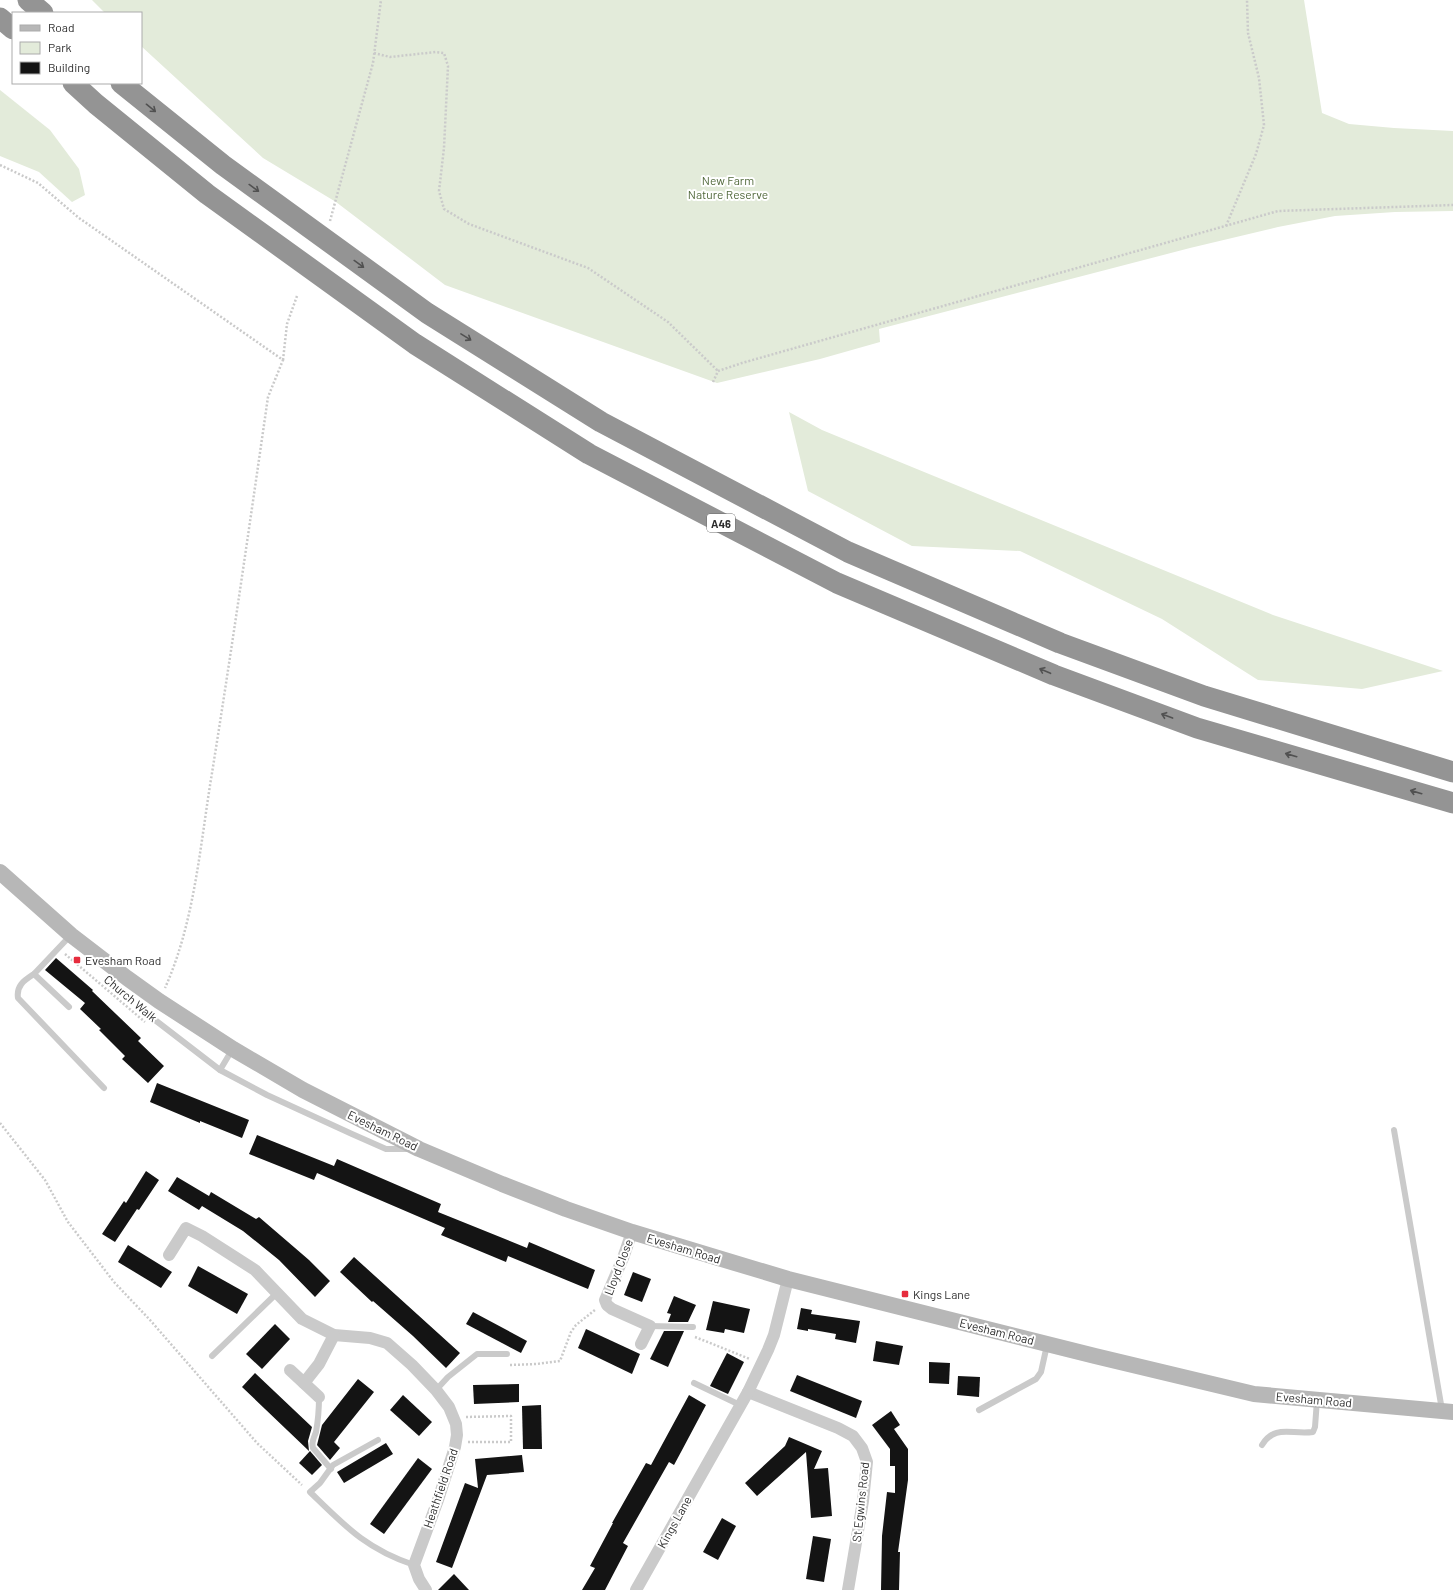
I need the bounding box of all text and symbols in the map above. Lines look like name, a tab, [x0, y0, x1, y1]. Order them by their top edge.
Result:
legend	[12, 12, 142, 84]
text: Road	[48, 20, 75, 34]
text: Park	[48, 40, 72, 54]
text: Building	[48, 60, 90, 74]
one-way arrow	[146, 103, 157, 112]
park label: New Farm Nature Reserve	[688, 173, 768, 201]
one-way arrow	[248, 183, 259, 192]
one-way arrow	[354, 260, 365, 268]
one-way arrow	[460, 334, 472, 342]
road number: A46	[707, 514, 735, 532]
one-way arrow	[1039, 667, 1051, 674]
one-way arrow	[1161, 712, 1173, 720]
one-way arrow	[1285, 751, 1298, 758]
one-way arrow	[1409, 788, 1422, 795]
place label: Evesham Road	[85, 953, 161, 967]
marker: Evesham Road	[72, 955, 82, 965]
street label: Church Walk	[102, 972, 160, 1024]
street label: Evesham Road	[346, 1107, 420, 1153]
street label: Evesham Road	[645, 1230, 723, 1266]
street label: Lloyd Close	[601, 1237, 635, 1297]
place label: Kings Lane	[913, 1287, 970, 1301]
marker: Kings Lane	[900, 1289, 910, 1299]
street label: Evesham Road	[958, 1315, 1036, 1347]
street label: Evesham Road	[1275, 1389, 1353, 1409]
street label: Heathfield Road	[420, 1446, 460, 1530]
street label: St Egwins Road	[849, 1461, 871, 1543]
street label: Kings Lane	[654, 1494, 694, 1550]

